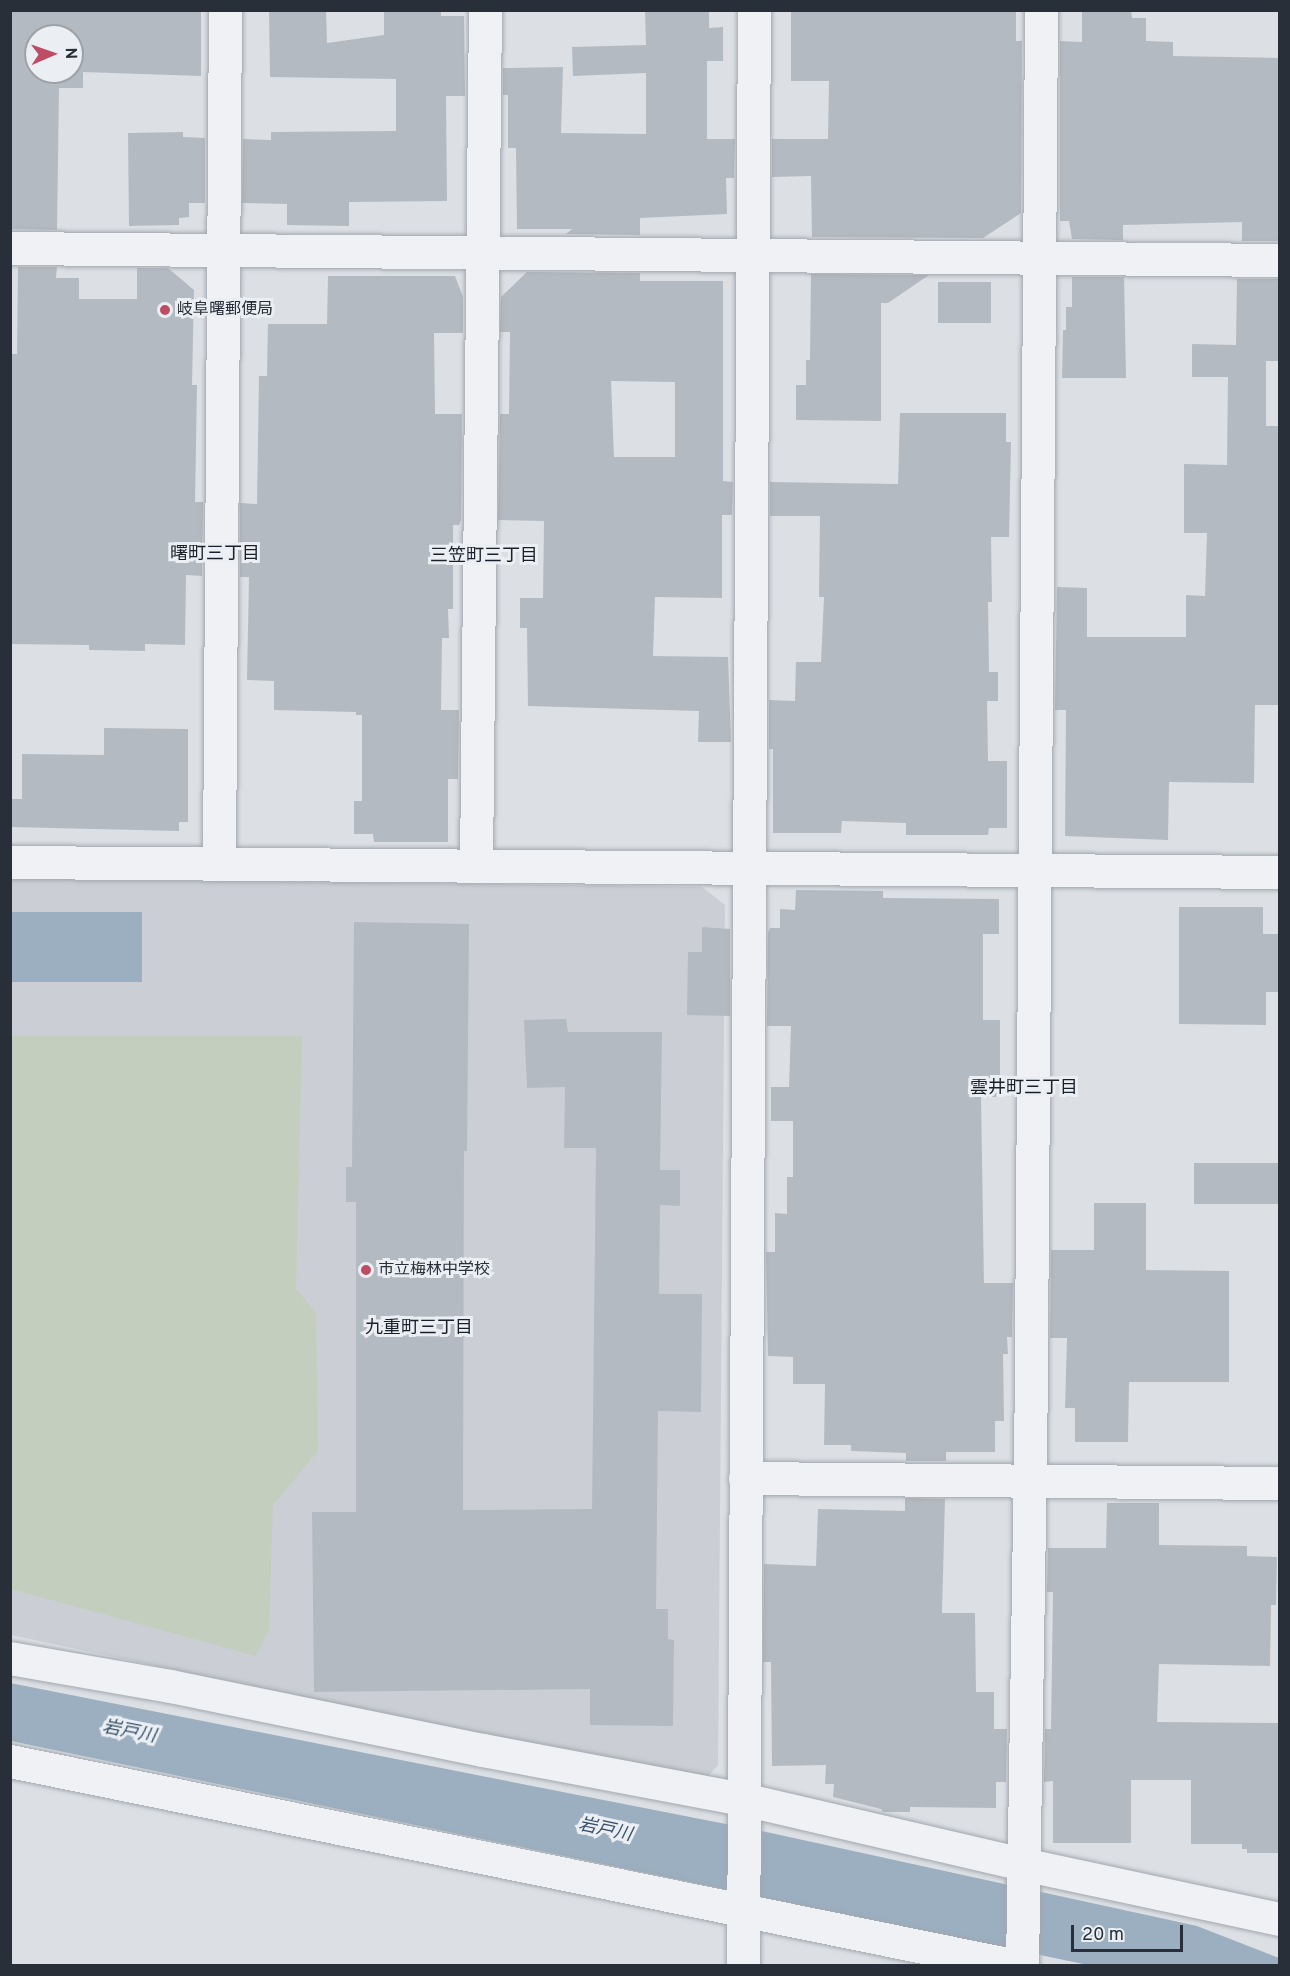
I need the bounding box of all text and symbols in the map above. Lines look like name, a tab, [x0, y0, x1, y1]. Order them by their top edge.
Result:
north arrow	[24, 24, 84, 84]
text: N	[60, 47, 80, 60]
place label: 岐阜曙郵便局	[177, 300, 273, 320]
marker: 岐阜曙郵便局	[158, 303, 172, 317]
district label: 曙町三丁目	[170, 544, 260, 566]
district label: 三笠町三丁目	[430, 546, 538, 568]
district label: 雲井町三丁目	[970, 1078, 1078, 1100]
place label: 市立梅林中学校	[378, 1260, 490, 1280]
marker: 市立梅林中学校	[359, 1263, 373, 1277]
district label: 九重町三丁目	[365, 1318, 473, 1340]
water label: 岩戸川	[100, 1717, 158, 1749]
water label: 岩戸川	[576, 1815, 634, 1847]
scale bar	[1074, 1913, 1186, 1951]
text: 20 m	[1082, 1924, 1124, 1947]

